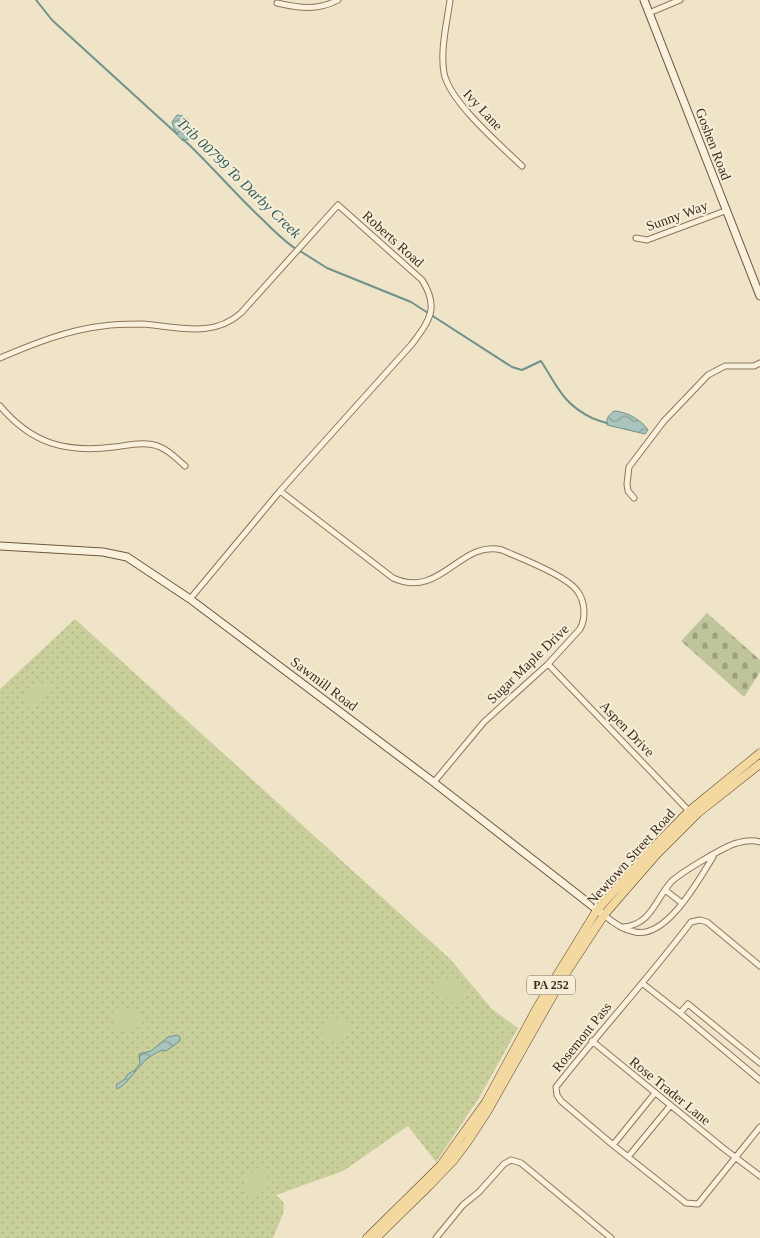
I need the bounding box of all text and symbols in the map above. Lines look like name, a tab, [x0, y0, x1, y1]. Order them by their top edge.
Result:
street label: Ivy Lane	[460, 87, 506, 133]
street label: Goshen Road	[692, 106, 734, 182]
water label: Trib 00799 To Darby Creek	[174, 115, 304, 241]
street label: Sunny Way	[644, 198, 710, 234]
street label: Roberts Road	[360, 208, 426, 270]
street label: Sugar Maple Drive	[484, 621, 572, 707]
street label: Sawmill Road	[288, 654, 360, 714]
street label: Aspen Drive	[597, 698, 657, 760]
street label: Newtown Street Road	[584, 806, 678, 908]
road number: PA 252	[527, 976, 575, 994]
street label: Rosemont Pass	[549, 999, 615, 1075]
street label: Rose Trader Lane	[627, 1054, 713, 1128]

